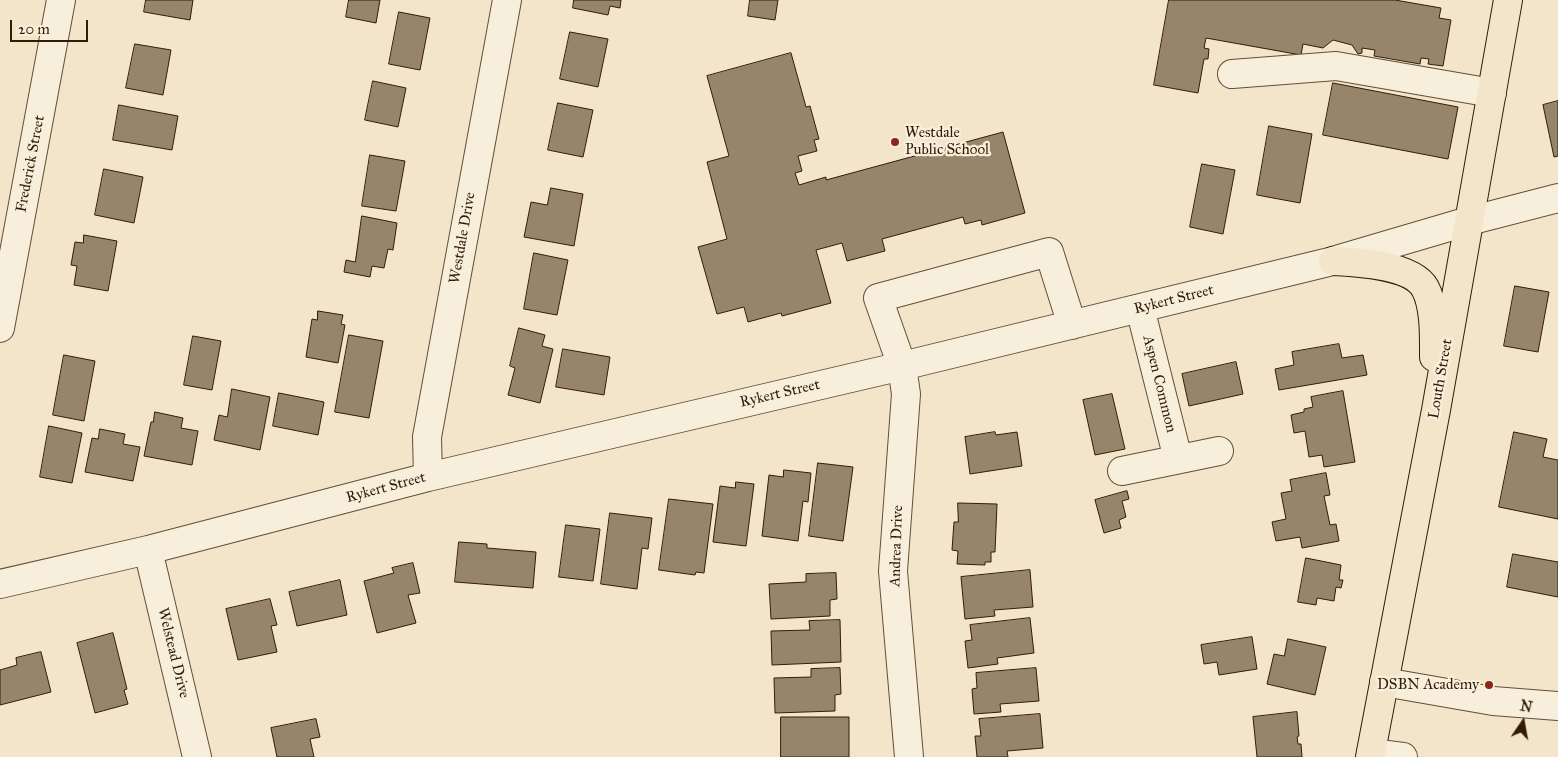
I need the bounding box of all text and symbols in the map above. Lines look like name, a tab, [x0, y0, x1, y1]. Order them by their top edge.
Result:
scale bar	[12, 10, 90, 42]
text: 20 m	[18, 20, 50, 38]
street label: Frederick Street	[13, 114, 49, 214]
place label: Westdale Public School	[905, 124, 989, 159]
marker: Westdale Public School	[889, 136, 901, 148]
street label: Westdale Drive	[446, 191, 480, 285]
street label: Rykert Street	[1132, 281, 1216, 319]
street label: Aspen Common	[1138, 334, 1180, 434]
street label: Louth Street	[1425, 338, 1457, 420]
street label: Rykert Street	[738, 376, 822, 412]
street label: Rykert Street	[344, 469, 428, 507]
street label: Andrea Drive	[887, 505, 907, 587]
street label: Welstead Drive	[153, 606, 193, 700]
place label: DSBN Academy	[1377, 676, 1479, 694]
marker: DSBN Academy	[1483, 679, 1495, 691]
north arrow	[1498, 697, 1548, 747]
text: N	[1519, 697, 1534, 716]

